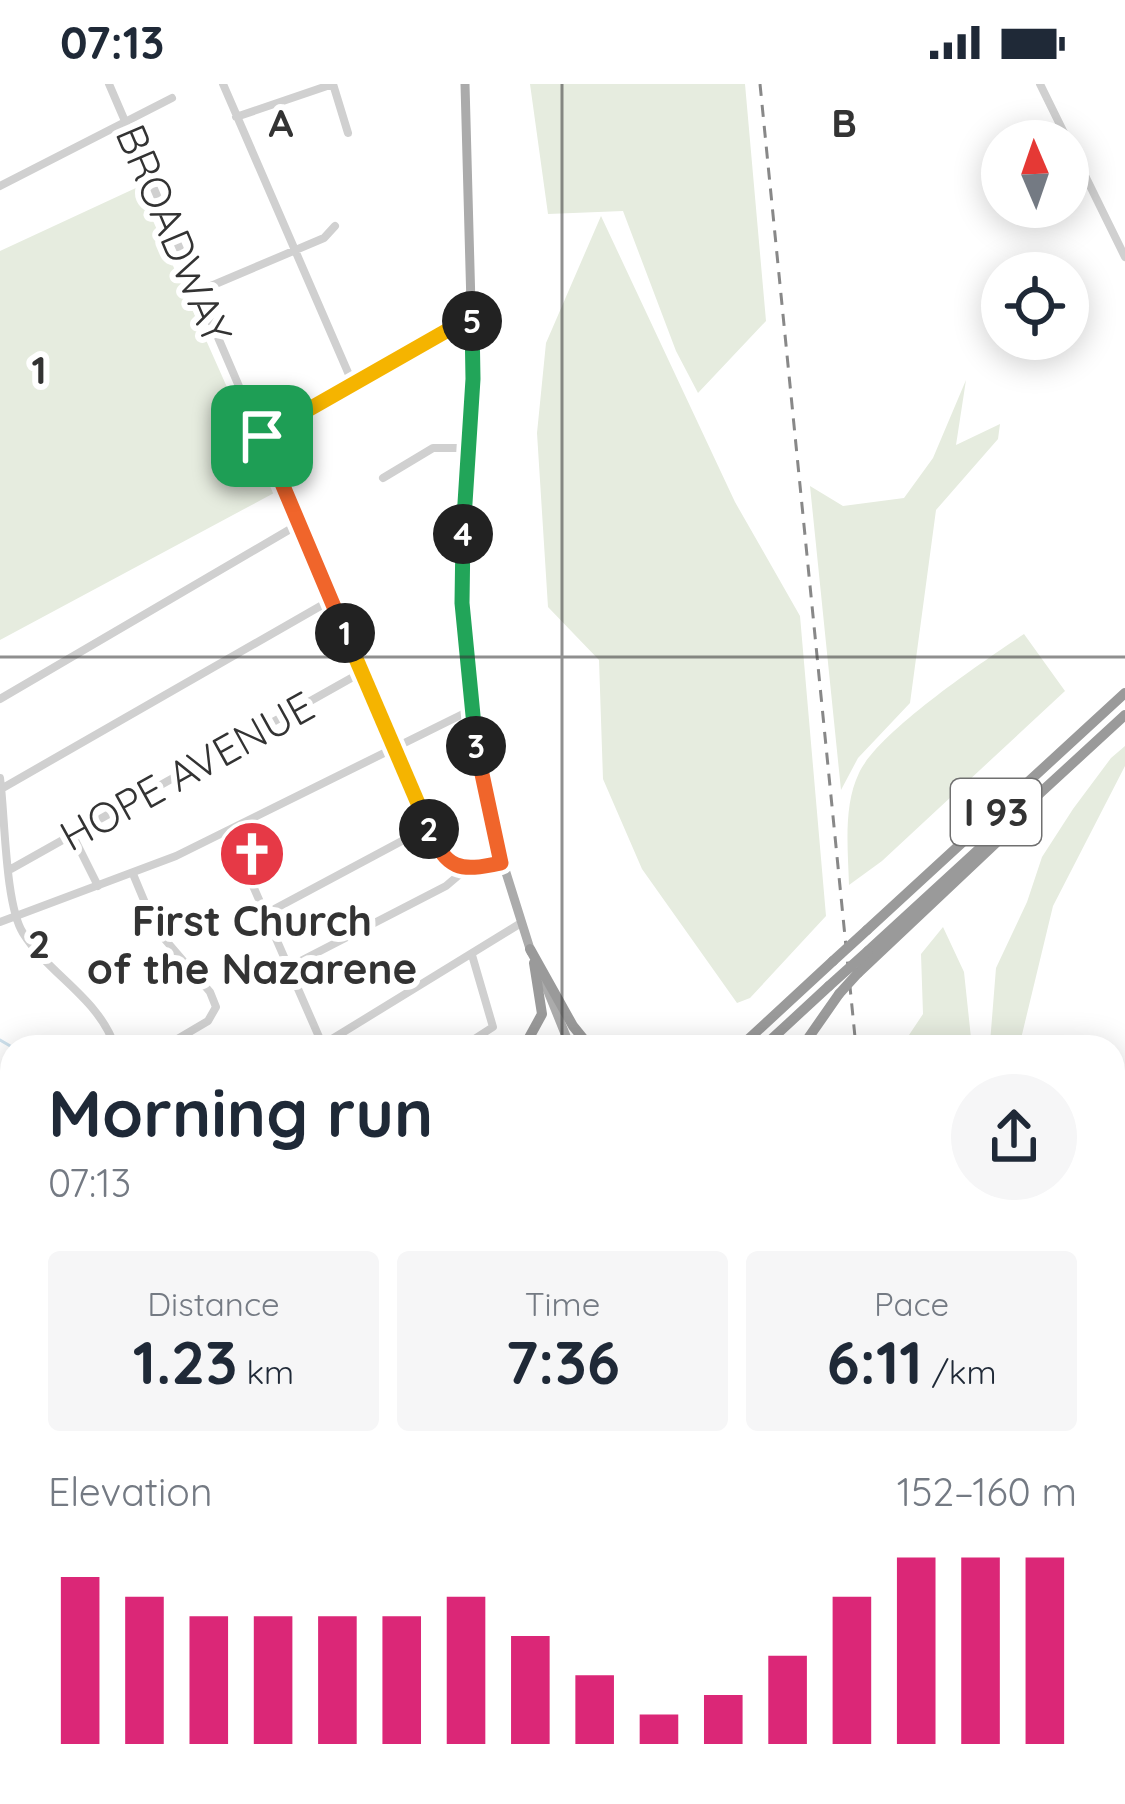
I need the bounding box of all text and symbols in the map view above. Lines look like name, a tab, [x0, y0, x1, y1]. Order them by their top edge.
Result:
text: 07:13	[60, 14, 165, 70]
text: A	[269, 98, 294, 147]
text: B	[831, 98, 857, 147]
street label: BROADWAY	[105, 116, 244, 351]
north arrow	[981, 120, 1089, 228]
map controls	[981, 120, 1089, 360]
button: locate	[981, 252, 1089, 360]
pin: 5	[442, 291, 502, 351]
text: 5	[462, 300, 482, 341]
text: 1	[31, 345, 47, 394]
pin	[211, 385, 313, 487]
icon: arrive	[229, 403, 295, 469]
pin: 4	[433, 504, 493, 564]
text: 4	[453, 513, 473, 554]
pin: 1	[315, 603, 375, 663]
text: 1	[339, 612, 351, 653]
street label: HOPE AVENUE	[50, 679, 323, 862]
pin: 3	[446, 716, 506, 776]
text: 3	[467, 725, 485, 766]
road number: I 93	[951, 779, 1041, 845]
pin: 2	[399, 799, 459, 859]
text: 2	[420, 808, 438, 849]
church icon: First Church of the Nazarene	[217, 819, 287, 889]
place label: First Church of the Nazarene	[87, 894, 417, 995]
text: 2	[28, 919, 50, 968]
text: Morning run	[48, 1071, 433, 1154]
button: share	[951, 1074, 1077, 1200]
text: 07:13	[48, 1158, 131, 1207]
text: Distance	[147, 1283, 280, 1324]
text: Time	[525, 1283, 600, 1324]
text: Pace	[874, 1283, 949, 1324]
text: 1.23	[133, 1324, 237, 1399]
text: 7:36	[505, 1324, 620, 1399]
text: 6:11	[826, 1324, 923, 1399]
text: km	[237, 1351, 294, 1392]
text: /km	[923, 1351, 997, 1392]
text: Elevation	[48, 1467, 212, 1516]
text: 152–160 m	[897, 1467, 1077, 1516]

